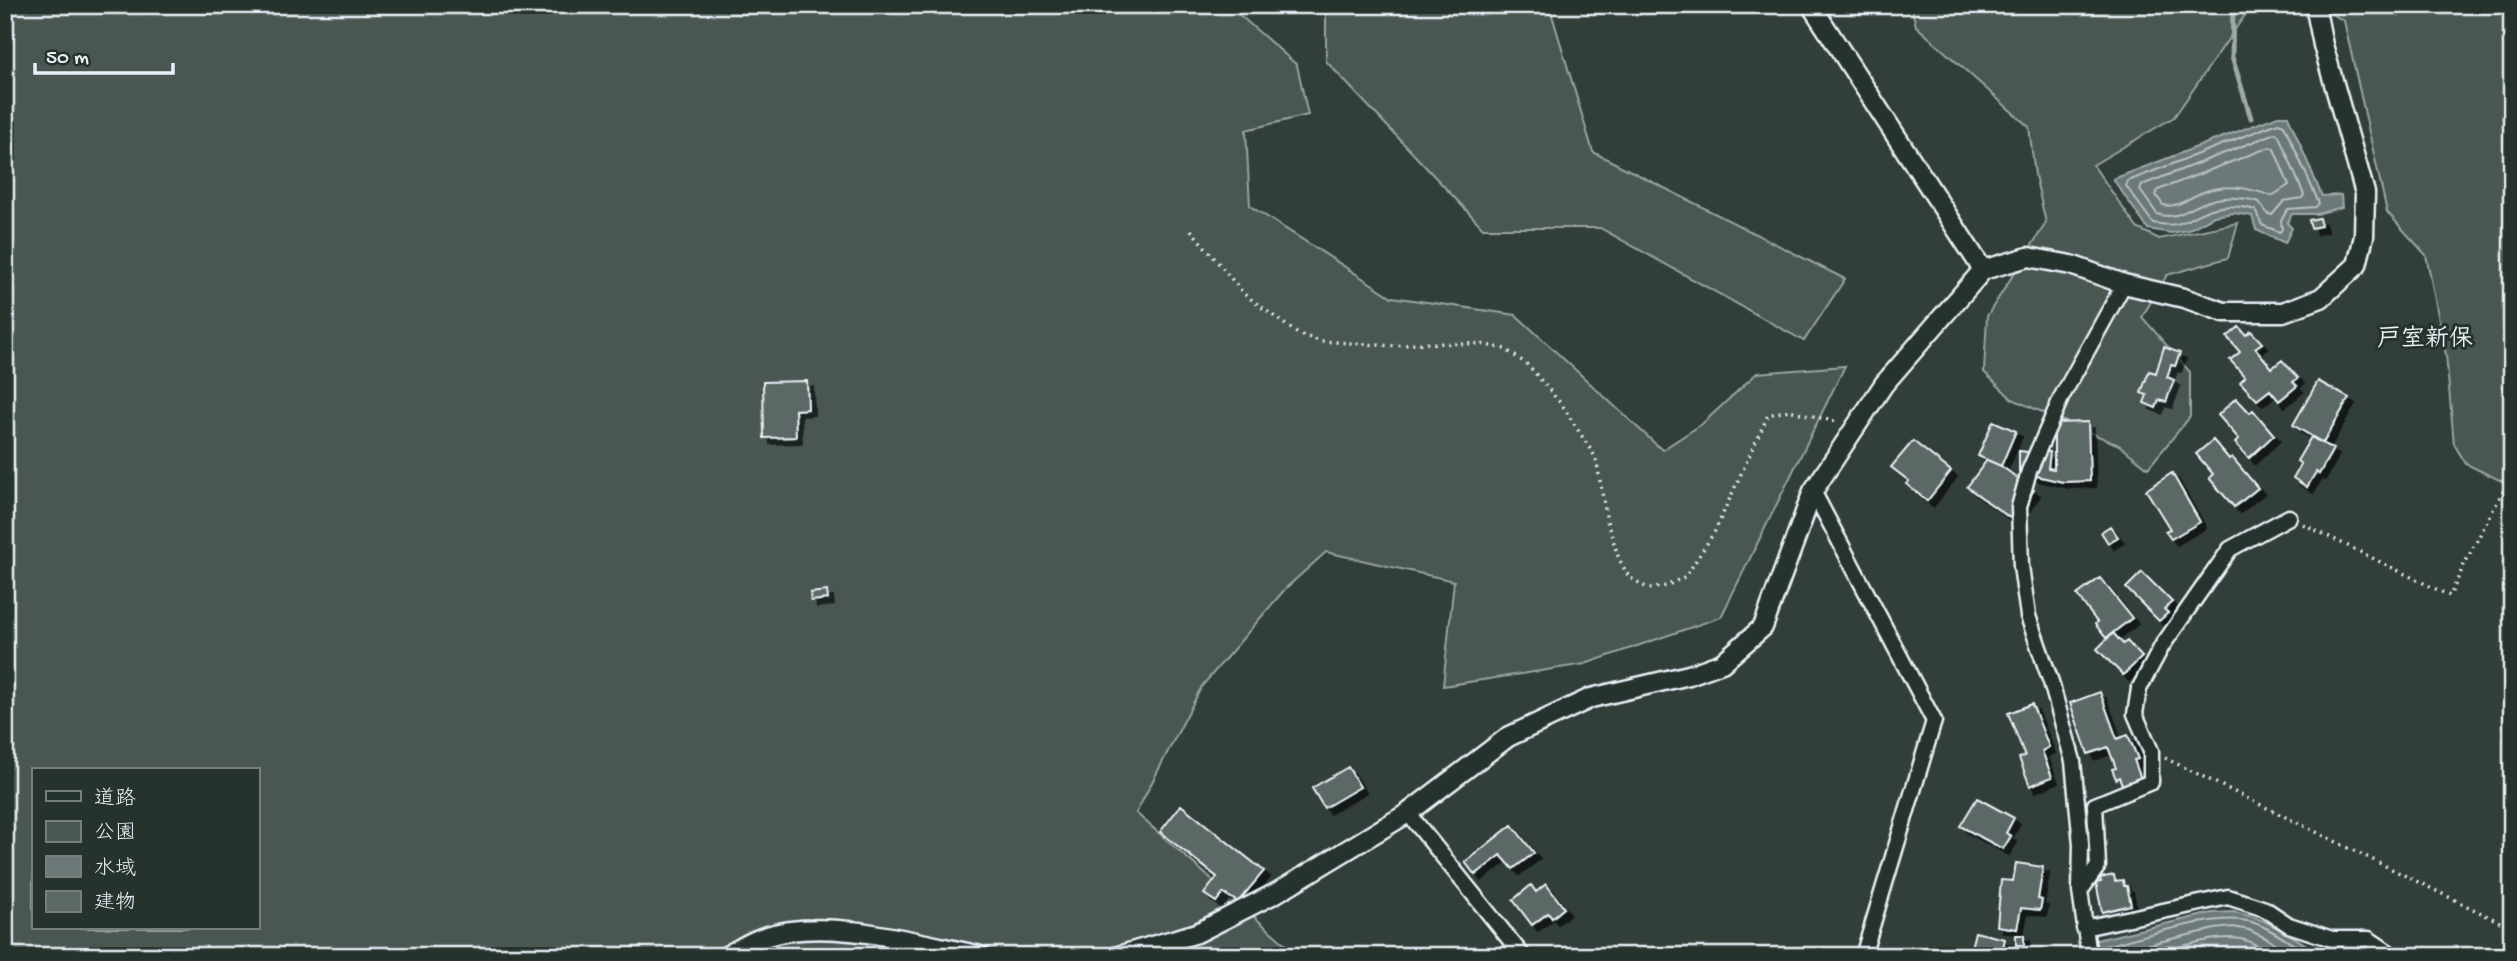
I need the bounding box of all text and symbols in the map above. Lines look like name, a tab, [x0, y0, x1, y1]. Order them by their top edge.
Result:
scale bar	[35, 32, 173, 76]
text: 50 m	[46, 47, 89, 72]
district label: 戸室新保	[2377, 325, 2473, 355]
legend	[32, 768, 259, 930]
text: 道路	[94, 787, 136, 813]
text: 公園	[94, 822, 136, 847]
text: 水域	[94, 857, 136, 883]
text: 建物	[94, 891, 136, 917]

